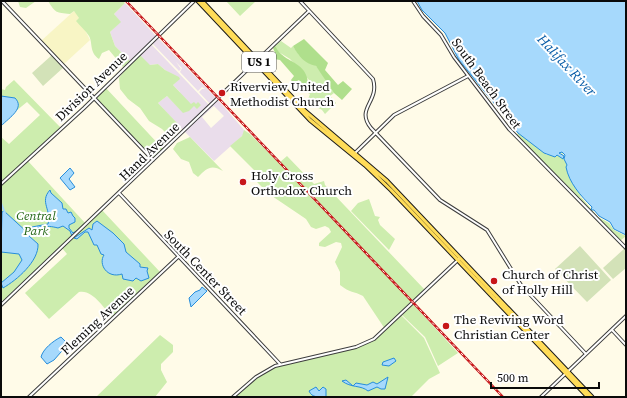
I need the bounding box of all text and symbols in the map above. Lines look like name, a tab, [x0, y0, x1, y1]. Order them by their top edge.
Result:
water label: Halifax River	[532, 29, 601, 101]
street label: South Beach Street	[448, 35, 526, 133]
street label: Division Avenue	[52, 47, 131, 125]
road number: US 1	[242, 52, 276, 72]
place label: Riverview United Methodist Church	[230, 78, 335, 110]
marker: Riverview United Methodist Church	[217, 88, 227, 98]
street label: Hand Avenue	[116, 118, 183, 184]
place label: Holy Cross Orthodox Church	[251, 167, 352, 199]
marker: Holy Cross Orthodox Church	[238, 177, 248, 187]
park label: Central Park	[16, 207, 56, 239]
street label: South Center Street	[161, 226, 251, 319]
place label: Church of Christ of Holly Hill	[502, 266, 599, 298]
marker: Church of Christ of Holly Hill	[489, 276, 499, 286]
street label: Fleming Avenue	[57, 282, 138, 359]
place label: The Reviving Word Christian Center	[454, 311, 564, 343]
marker: The Reviving Word Christian Center	[441, 321, 451, 331]
scale bar	[491, 364, 599, 390]
text: 500 m	[497, 370, 529, 386]

